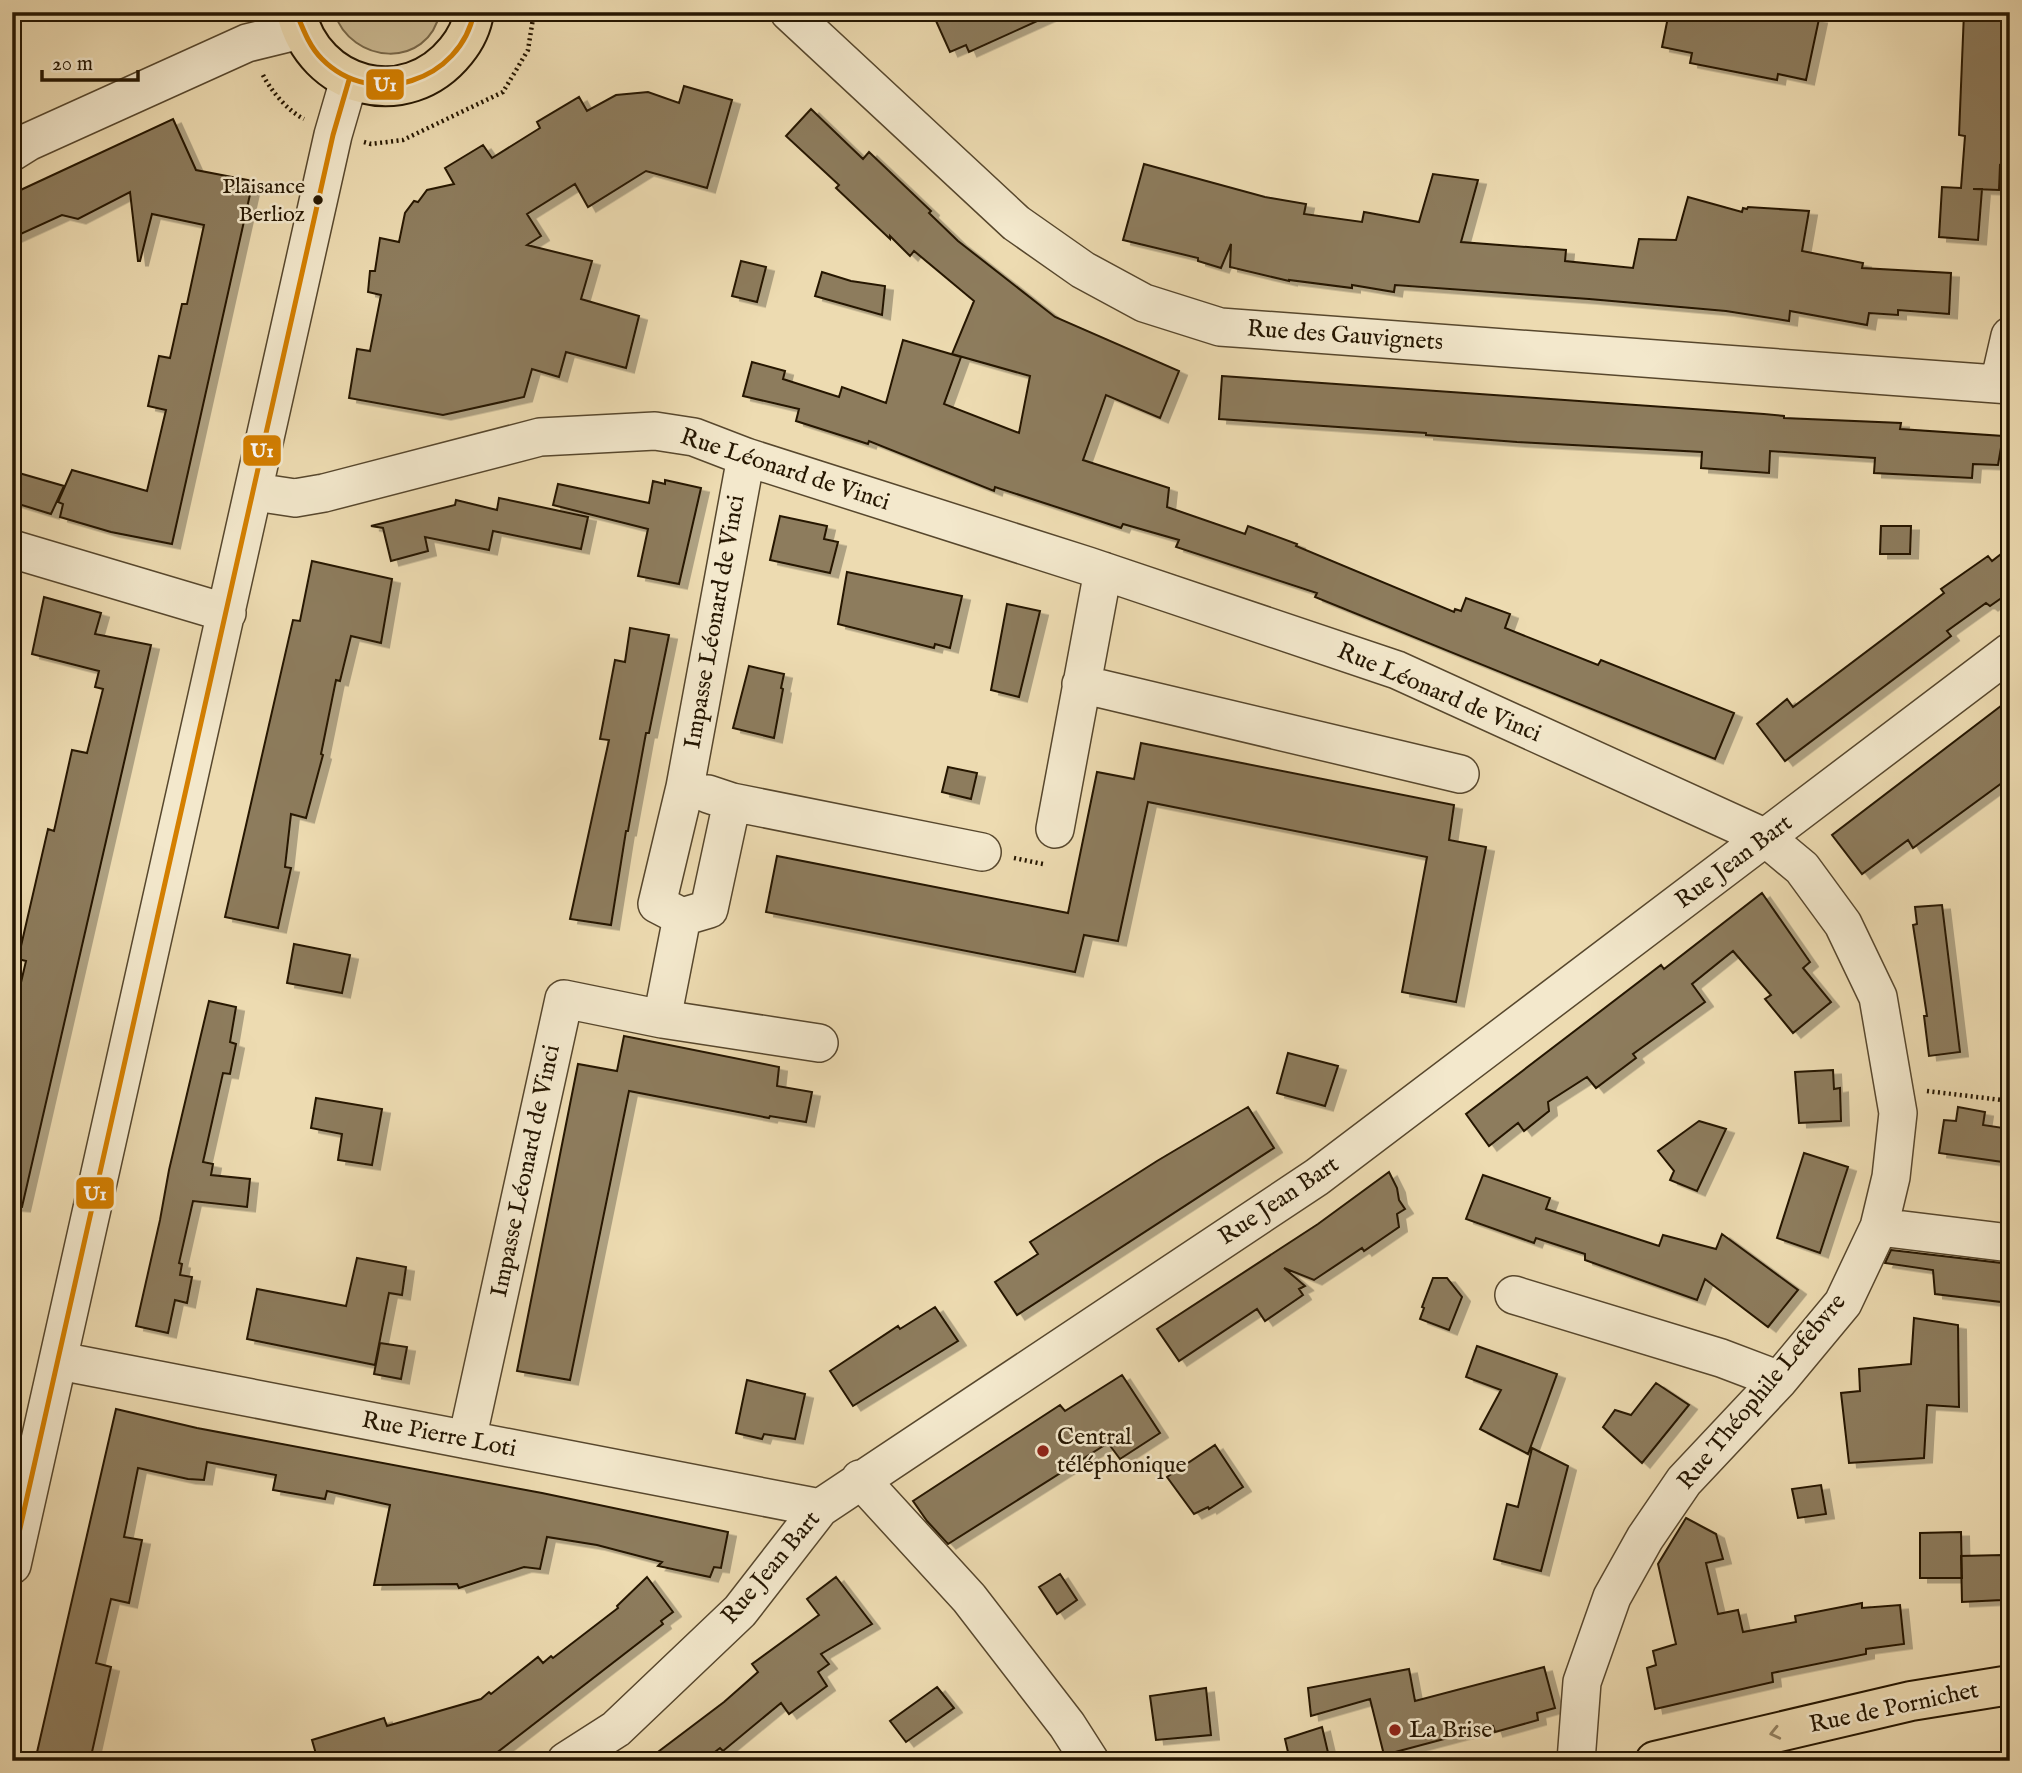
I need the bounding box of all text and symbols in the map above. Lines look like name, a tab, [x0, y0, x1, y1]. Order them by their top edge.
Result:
scale bar	[42, 38, 138, 82]
text: 20 m	[52, 51, 93, 78]
line badge: U1	[365, 68, 405, 101]
text: U1	[372, 74, 397, 98]
place label: Plaisance Berlioz	[222, 173, 305, 229]
marker: Plaisance Berlioz	[311, 193, 325, 207]
street label: Rue des Gauvignets	[1246, 314, 1444, 358]
street label: Rue Léonard de Vinci	[676, 421, 894, 519]
line badge: U1	[242, 434, 282, 467]
text: U1	[249, 440, 274, 464]
street label: Impasse Léonard de Vinci	[677, 493, 753, 751]
street label: Rue Léonard de Vinci	[1332, 636, 1546, 750]
street label: Rue Jean Bart	[1669, 808, 1799, 916]
street label: Impasse Léonard de Vinci	[484, 1042, 568, 1300]
street label: Rue Jean Bart	[1213, 1149, 1345, 1253]
line badge: U1	[75, 1176, 115, 1210]
text: U1	[82, 1183, 107, 1207]
street label: Rue Théophile Lefebvre	[1671, 1287, 1853, 1497]
street label: Rue Pierre Loti	[359, 1405, 519, 1465]
place label: Central téléphonique	[1057, 1422, 1187, 1481]
marker: Central téléphonique	[1035, 1443, 1051, 1459]
street label: Rue Jean Bart	[715, 1505, 827, 1631]
street label: Rue de Pornichet	[1806, 1675, 1982, 1741]
place label: La Brise	[1409, 1715, 1492, 1746]
marker: La Brise	[1387, 1722, 1403, 1738]
one-way arrow	[1769, 1725, 1781, 1739]

